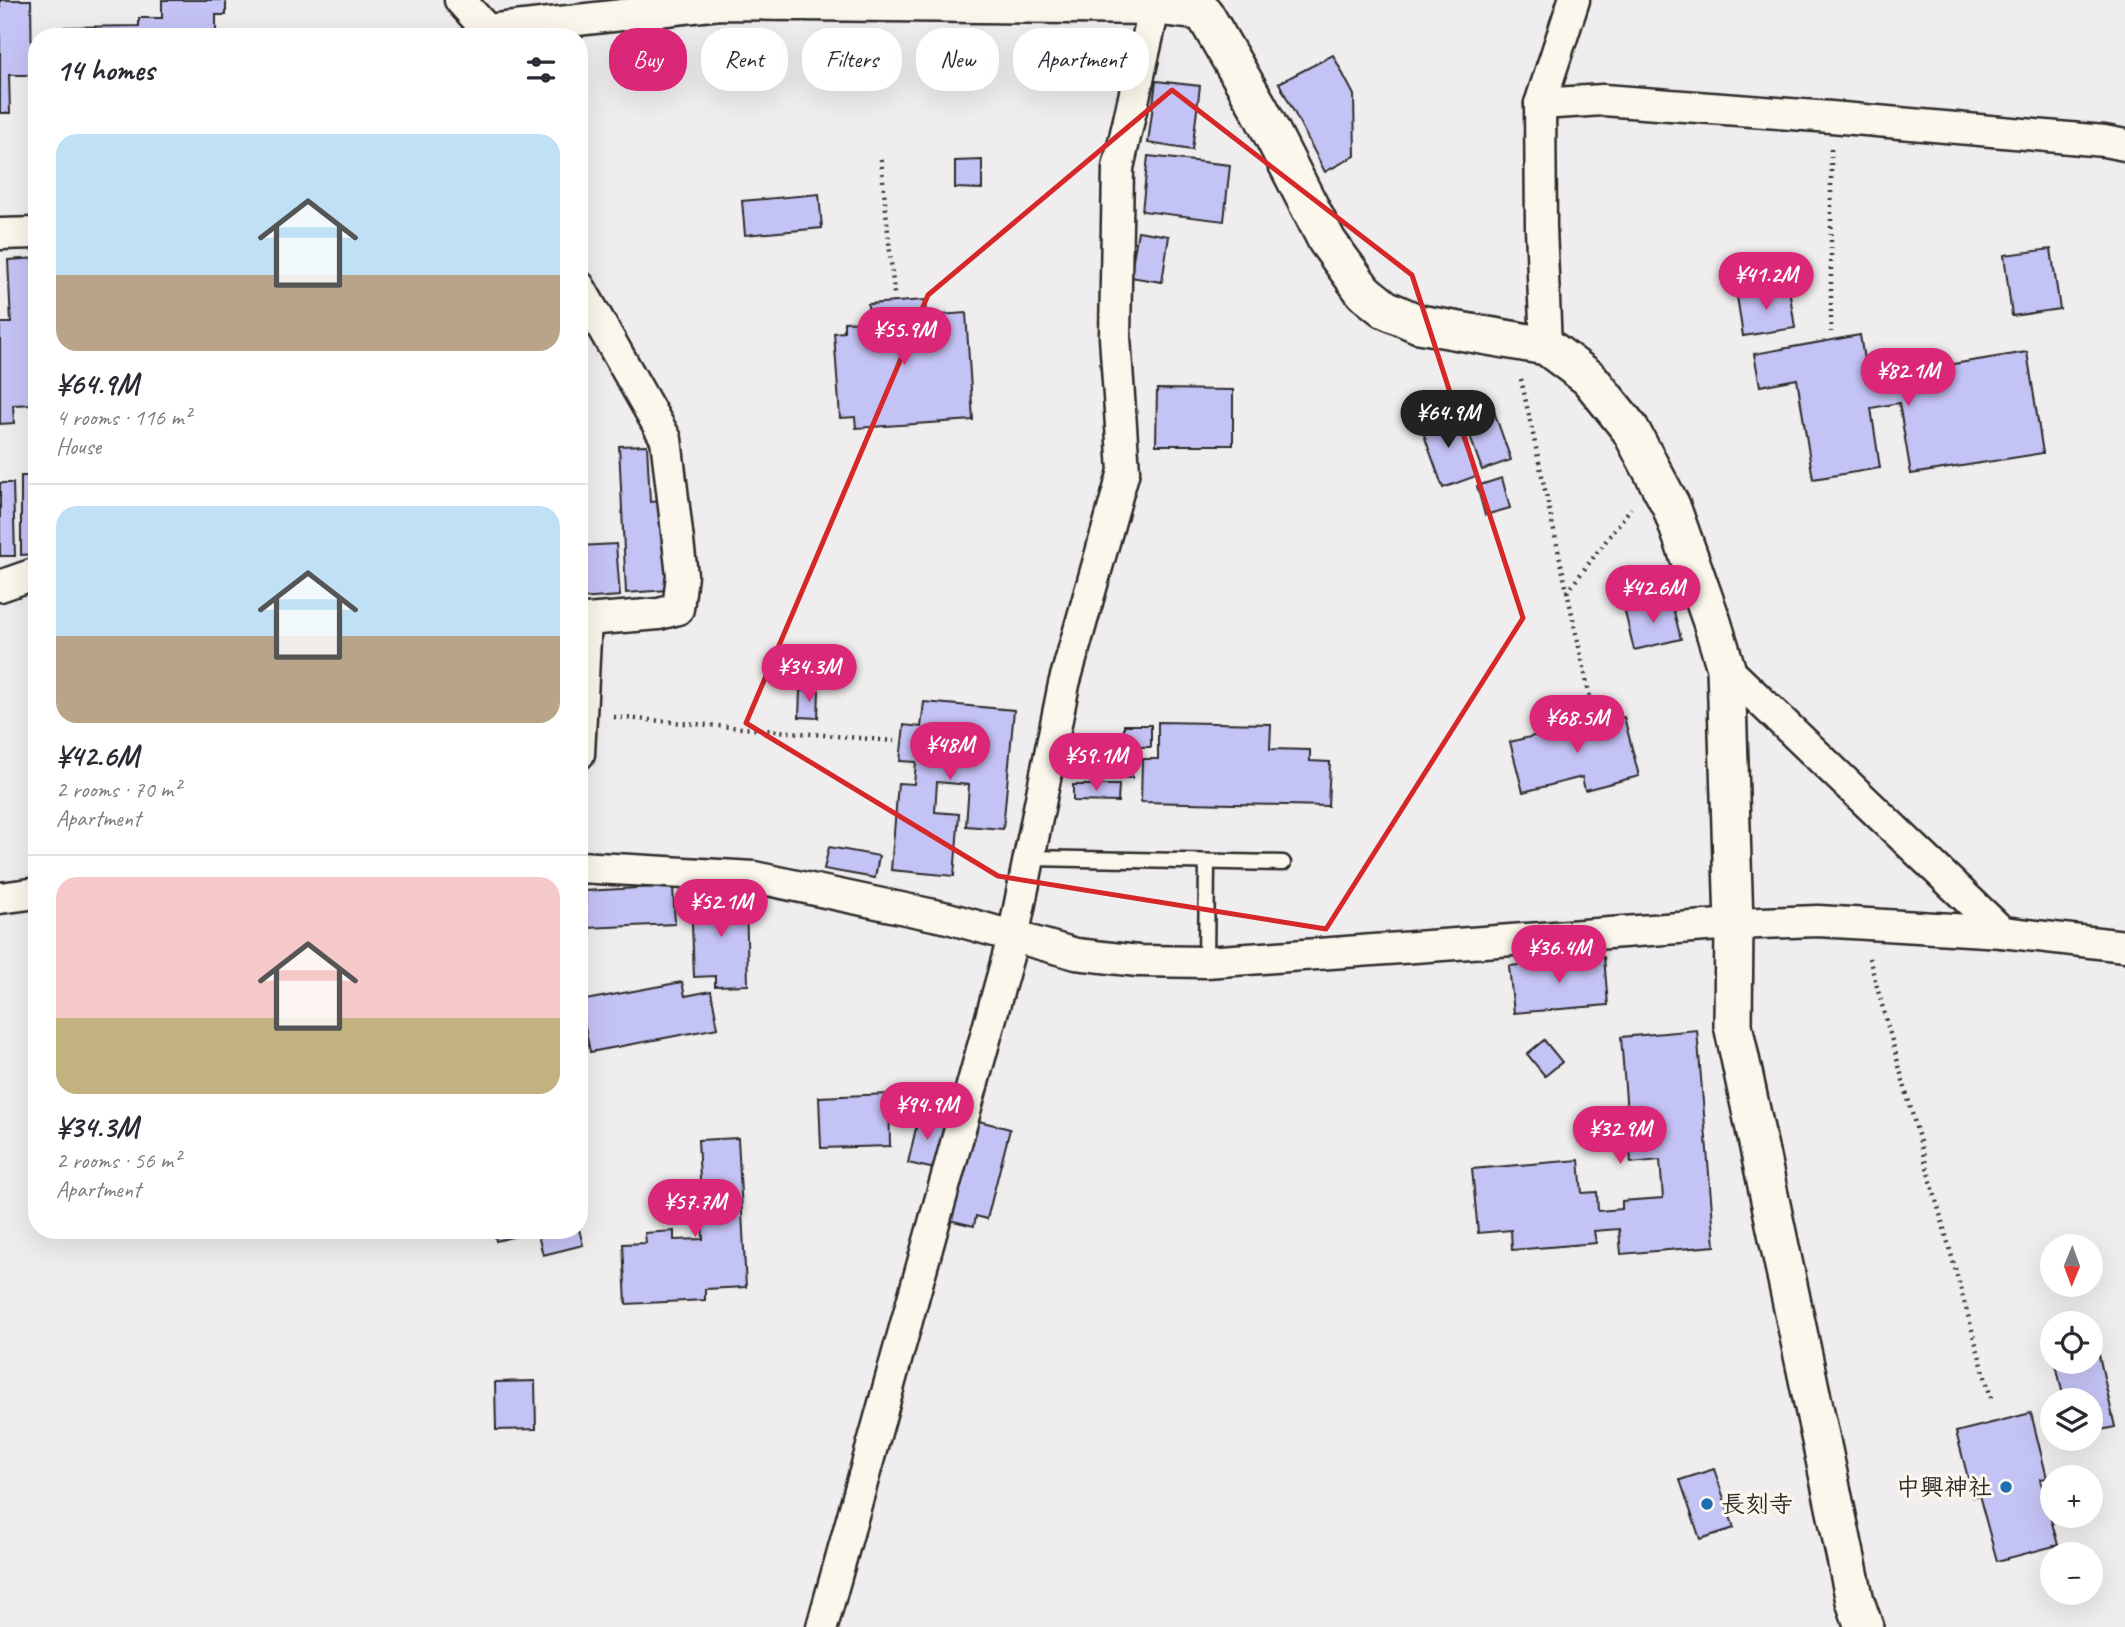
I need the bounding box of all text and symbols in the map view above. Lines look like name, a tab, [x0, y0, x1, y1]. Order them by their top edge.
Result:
chip: Buy	[609, 28, 687, 91]
chip: Rent	[701, 28, 788, 91]
chip: Filters	[802, 28, 902, 91]
chip: New	[916, 28, 999, 91]
chip: Apartment	[1013, 28, 1149, 91]
text: 14 homes	[56, 51, 154, 89]
icon: filters	[522, 51, 560, 89]
icon: home	[245, 180, 371, 306]
pin: ¥41.2M	[1709, 252, 1823, 312]
text: ¥41.2M	[1735, 260, 1797, 289]
pin: ¥55.9M	[847, 308, 961, 367]
text: ¥55.9M	[873, 315, 935, 344]
pin: ¥82.1M	[1851, 348, 1965, 408]
text: ¥82.1M	[1877, 356, 1939, 385]
text: ¥64.9M	[56, 365, 138, 403]
pin: ¥64.9M	[1391, 391, 1505, 450]
text: ¥64.9M	[1417, 398, 1479, 427]
text: 4 rooms · 116 m²	[56, 403, 191, 432]
text: House	[56, 432, 101, 461]
icon: home	[245, 552, 371, 678]
pin: ¥42.6M	[1596, 566, 1710, 625]
text: ¥42.6M	[1621, 573, 1685, 602]
pin: ¥34.3M	[752, 644, 866, 704]
text: ¥34.3M	[778, 652, 840, 681]
pin: ¥68.5M	[1520, 696, 1634, 755]
text: ¥68.5M	[1546, 703, 1608, 732]
pin: ¥48M	[909, 722, 991, 782]
text: ¥48M	[926, 730, 974, 759]
pin: ¥59.1M	[1039, 734, 1153, 793]
text: ¥42.6M	[56, 737, 138, 775]
text: ¥59.1M	[1065, 741, 1127, 770]
text: 2 rooms · 70 m²	[56, 775, 180, 804]
text: Apartment	[56, 804, 141, 833]
pin: ¥52.1M	[664, 880, 778, 939]
text: ¥52.1M	[690, 887, 752, 916]
icon: home	[245, 923, 371, 1049]
pin: ¥36.4M	[1502, 926, 1616, 985]
text: ¥36.4M	[1527, 933, 1591, 962]
pin: ¥94.9M	[870, 1082, 984, 1142]
text: ¥94.9M	[896, 1090, 958, 1119]
pin: ¥32.9M	[1563, 1106, 1677, 1166]
text: ¥34.3M	[56, 1108, 138, 1146]
text: ¥32.9M	[1589, 1114, 1651, 1143]
text: 2 rooms · 56 m²	[56, 1146, 180, 1175]
text: Apartment	[56, 1175, 141, 1204]
pin: ¥57.7M	[638, 1180, 752, 1239]
text: ¥57.7M	[664, 1187, 726, 1216]
north arrow	[2040, 1234, 2104, 1297]
map controls	[2040, 1234, 2103, 1605]
button: locate	[2040, 1311, 2103, 1374]
button: layers	[2040, 1388, 2103, 1451]
button: +	[2040, 1465, 2103, 1528]
place label: 中興神社	[1896, 1472, 1992, 1502]
marker: 中興神社	[1998, 1479, 2014, 1495]
place label: 長刻寺	[1721, 1489, 1793, 1519]
marker: 長刻寺	[1699, 1496, 1715, 1512]
button: −	[2040, 1542, 2103, 1605]

